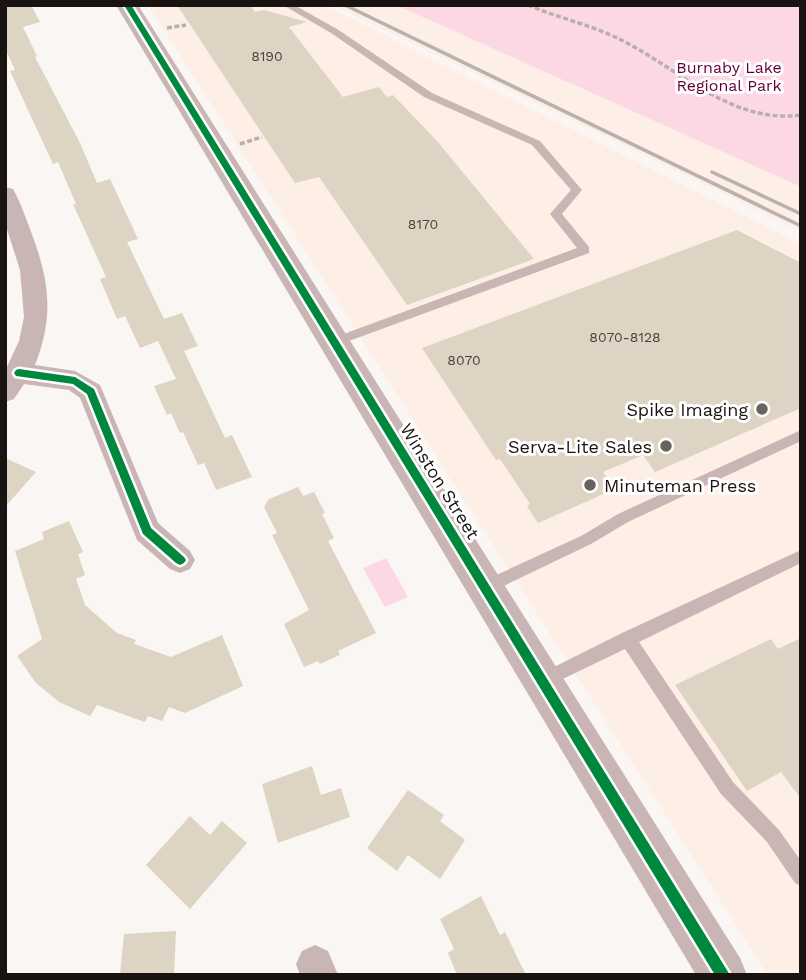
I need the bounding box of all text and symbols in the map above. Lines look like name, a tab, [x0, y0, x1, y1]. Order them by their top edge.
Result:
house number: 8190	[251, 48, 283, 64]
park label: Burnaby Lake Regional Park	[676, 58, 782, 95]
house number: 8170	[408, 216, 438, 232]
house number: 8070-8128	[589, 329, 661, 345]
house number: 8070	[447, 352, 481, 368]
place label: Spike Imaging	[626, 399, 748, 420]
marker: Spike Imaging	[754, 401, 770, 417]
street label: Winston Street	[396, 419, 484, 543]
place label: Serva-Lite Sales	[508, 436, 652, 457]
marker: Serva-Lite Sales	[658, 438, 674, 454]
place label: Minuteman Press	[604, 475, 756, 496]
marker: Minuteman Press	[582, 477, 598, 493]

